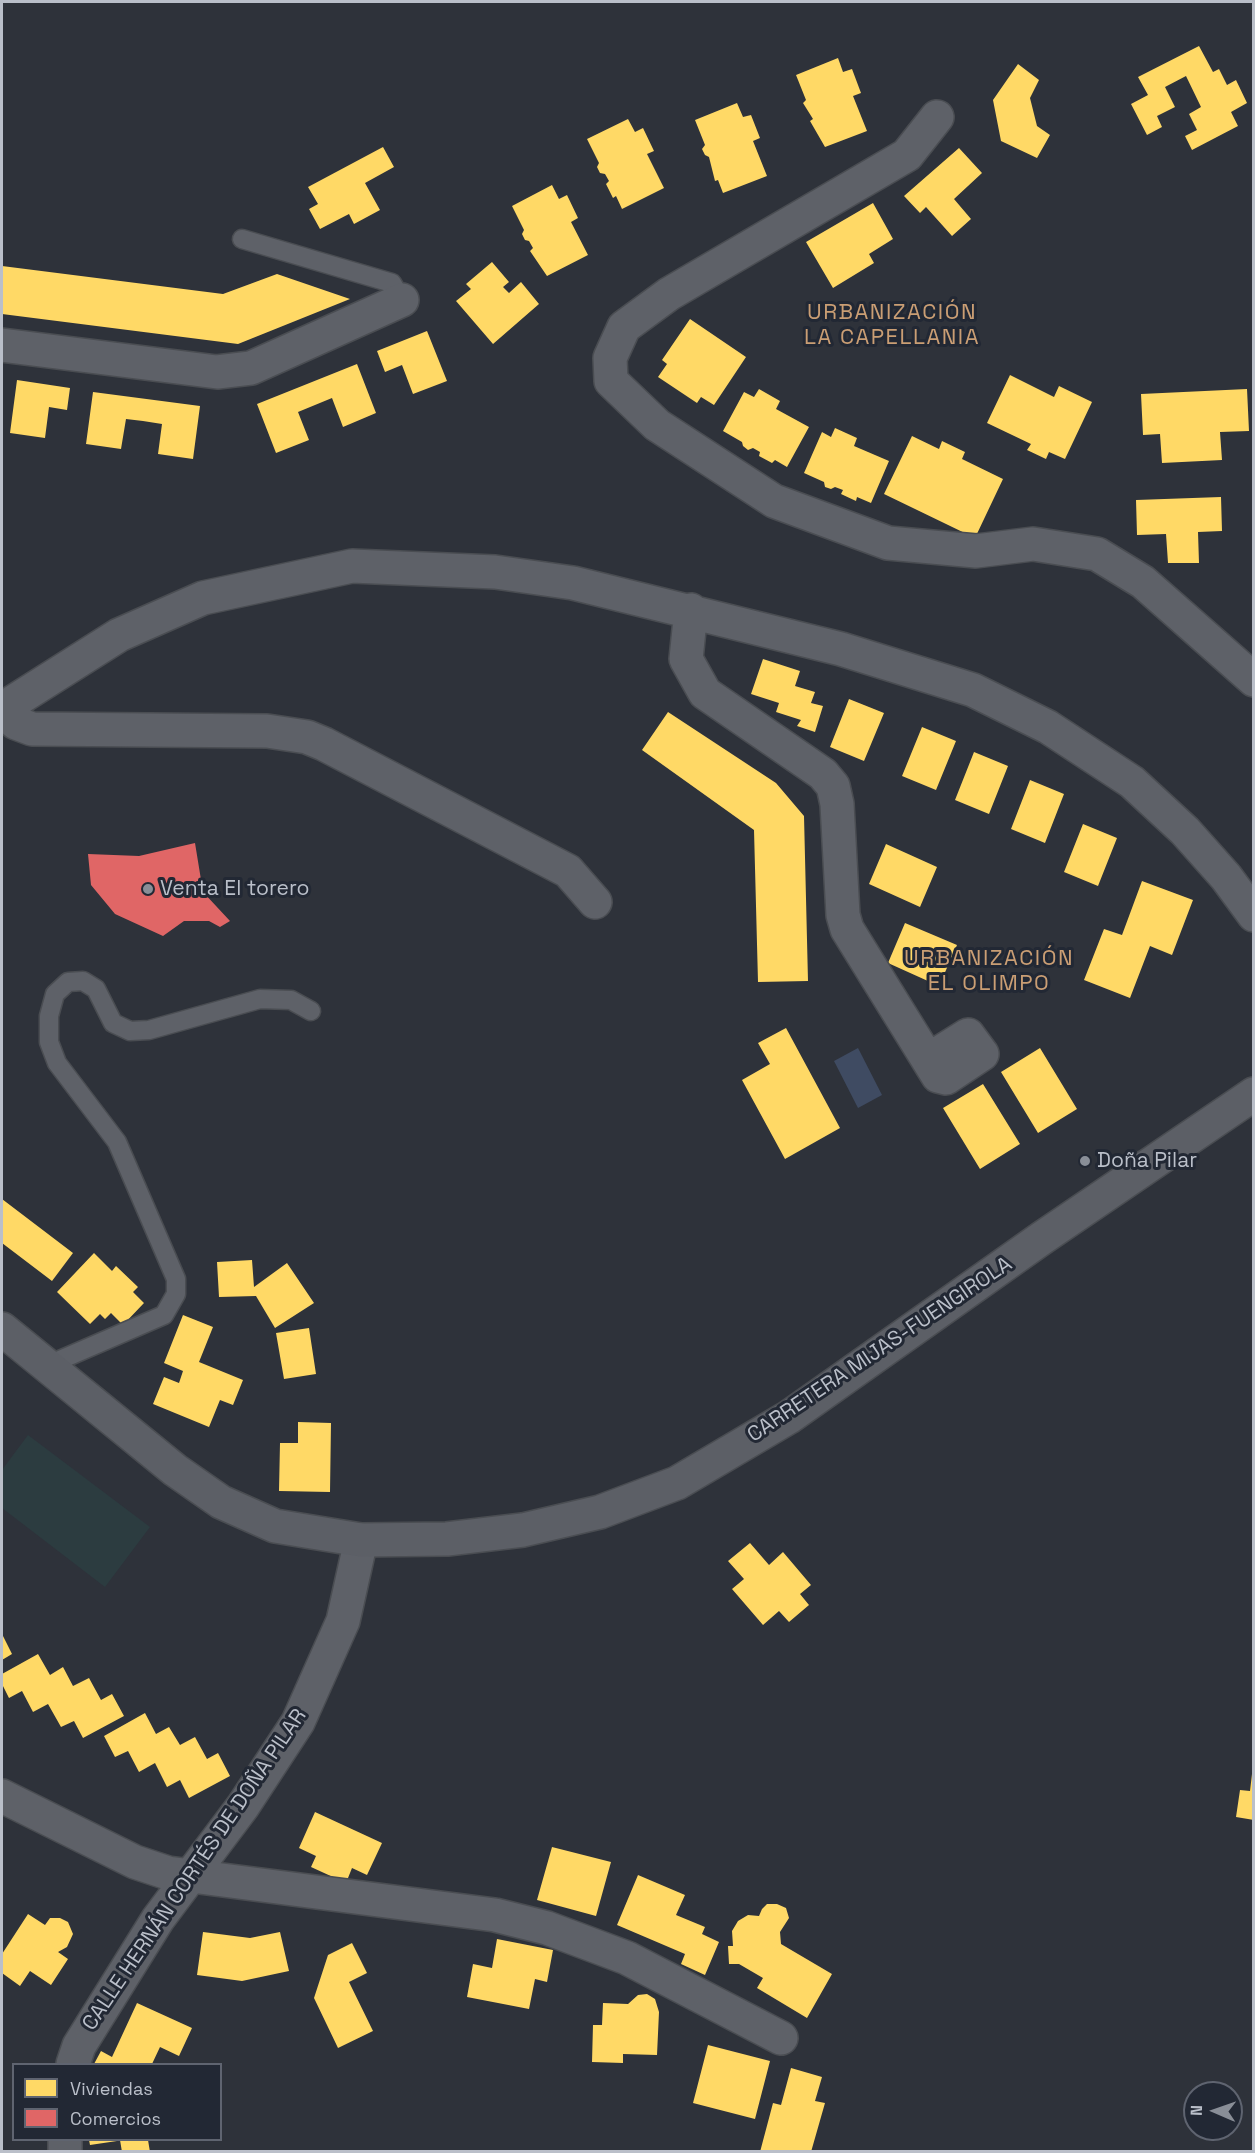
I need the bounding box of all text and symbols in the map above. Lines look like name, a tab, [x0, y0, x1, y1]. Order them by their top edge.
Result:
district label: URBANIZACIÓN LA CAPELLANIA	[804, 300, 980, 352]
place label: Venta El torero	[160, 876, 309, 902]
marker: Venta El torero	[141, 882, 155, 896]
district label: URBANIZACIÓN EL OLIMPO	[904, 946, 1074, 998]
place label: Doña Pilar	[1097, 1148, 1197, 1174]
marker: Doña Pilar	[1078, 1154, 1092, 1168]
street label: CARRETERA MIJAS-FUENGIROLA	[743, 1252, 1017, 1448]
street label: CALLE HERNÁN CORTÉS DE DOÑA PILAR	[78, 1704, 312, 2036]
legend	[12, 2063, 222, 2141]
text: Viviendas	[70, 2077, 153, 2100]
north arrow	[1183, 2081, 1243, 2141]
text: N	[1186, 2105, 1207, 2116]
text: Comercios	[70, 2107, 161, 2130]

